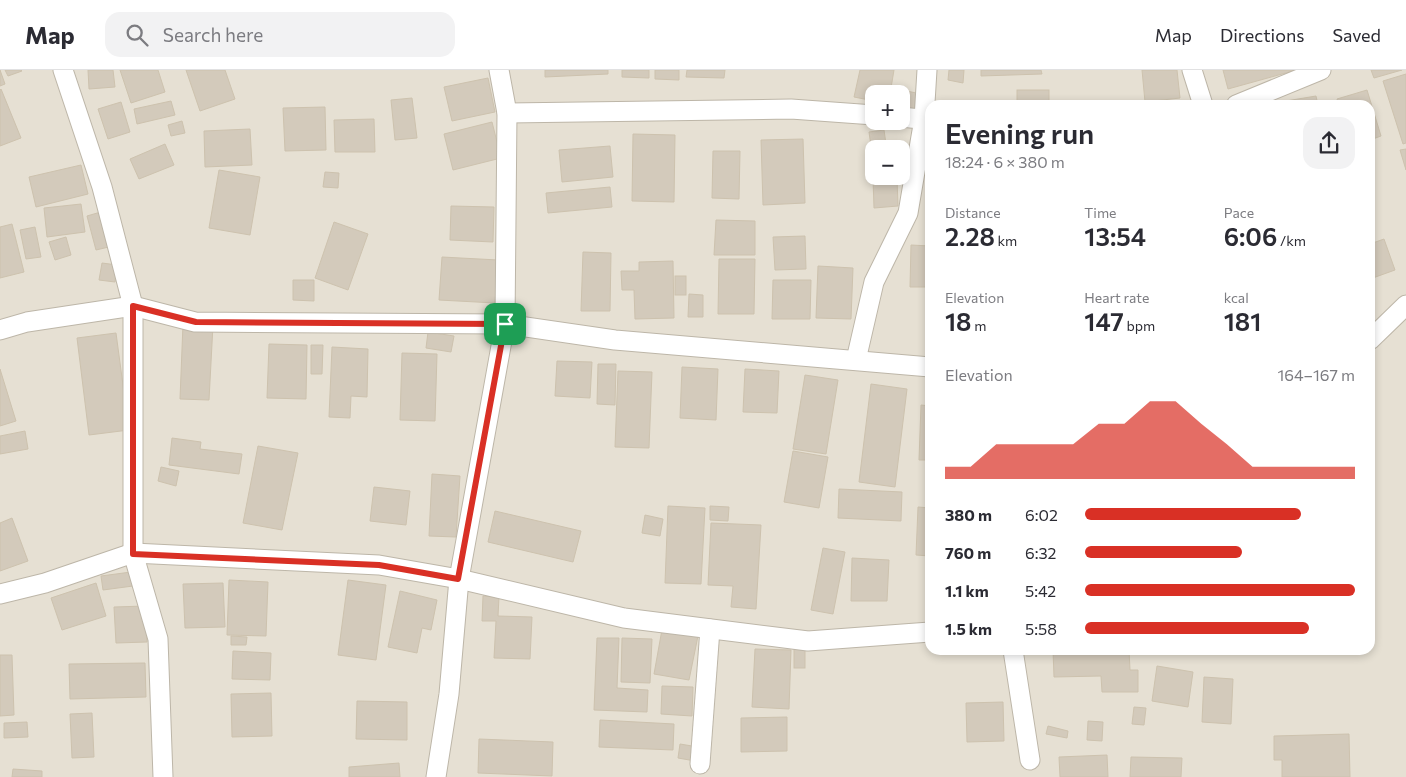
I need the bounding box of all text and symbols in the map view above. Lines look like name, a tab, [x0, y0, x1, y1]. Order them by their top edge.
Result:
search box	[105, 12, 455, 57]
text: Map	[25, 20, 75, 49]
icon: search	[123, 21, 151, 49]
text: Search here	[163, 23, 263, 46]
text: Map	[1155, 24, 1192, 46]
text: Directions	[1220, 24, 1304, 46]
text: Saved	[1332, 24, 1381, 46]
map controls	[865, 85, 910, 185]
button: +	[865, 85, 910, 130]
text: Evening run	[945, 116, 1094, 150]
button: share	[1303, 117, 1355, 169]
button: −	[865, 140, 910, 185]
text: 18:24 · 6 × 380 m	[945, 152, 1065, 171]
text: Distance	[945, 204, 1001, 221]
text: Time	[1084, 204, 1117, 221]
text: Pace	[1224, 204, 1254, 221]
text: 2.28	[945, 221, 995, 251]
text: 13:54	[1084, 221, 1146, 251]
text: 6:06	[1224, 221, 1277, 251]
text: km	[995, 232, 1017, 249]
text: /km	[1277, 232, 1306, 249]
text: Elevation	[945, 289, 1004, 306]
text: Heart rate	[1084, 289, 1149, 306]
text: kcal	[1224, 289, 1249, 306]
pin	[484, 303, 526, 345]
text: 18	[945, 306, 971, 336]
text: 147	[1084, 306, 1124, 336]
text: 181	[1224, 306, 1261, 336]
icon: arrive	[491, 310, 519, 338]
text: m	[971, 317, 986, 334]
text: bpm	[1124, 317, 1155, 334]
text: Elevation	[945, 365, 1013, 384]
text: 164–167 m	[1277, 365, 1355, 384]
text: 380 m	[945, 505, 992, 524]
text: 6:02	[1025, 505, 1058, 524]
text: 760 m	[945, 543, 991, 562]
text: 6:32	[1025, 543, 1056, 562]
text: 1.1 km	[945, 581, 989, 600]
text: 5:42	[1025, 581, 1056, 600]
text: 1.5 km	[945, 619, 992, 638]
text: 5:58	[1025, 619, 1057, 638]

